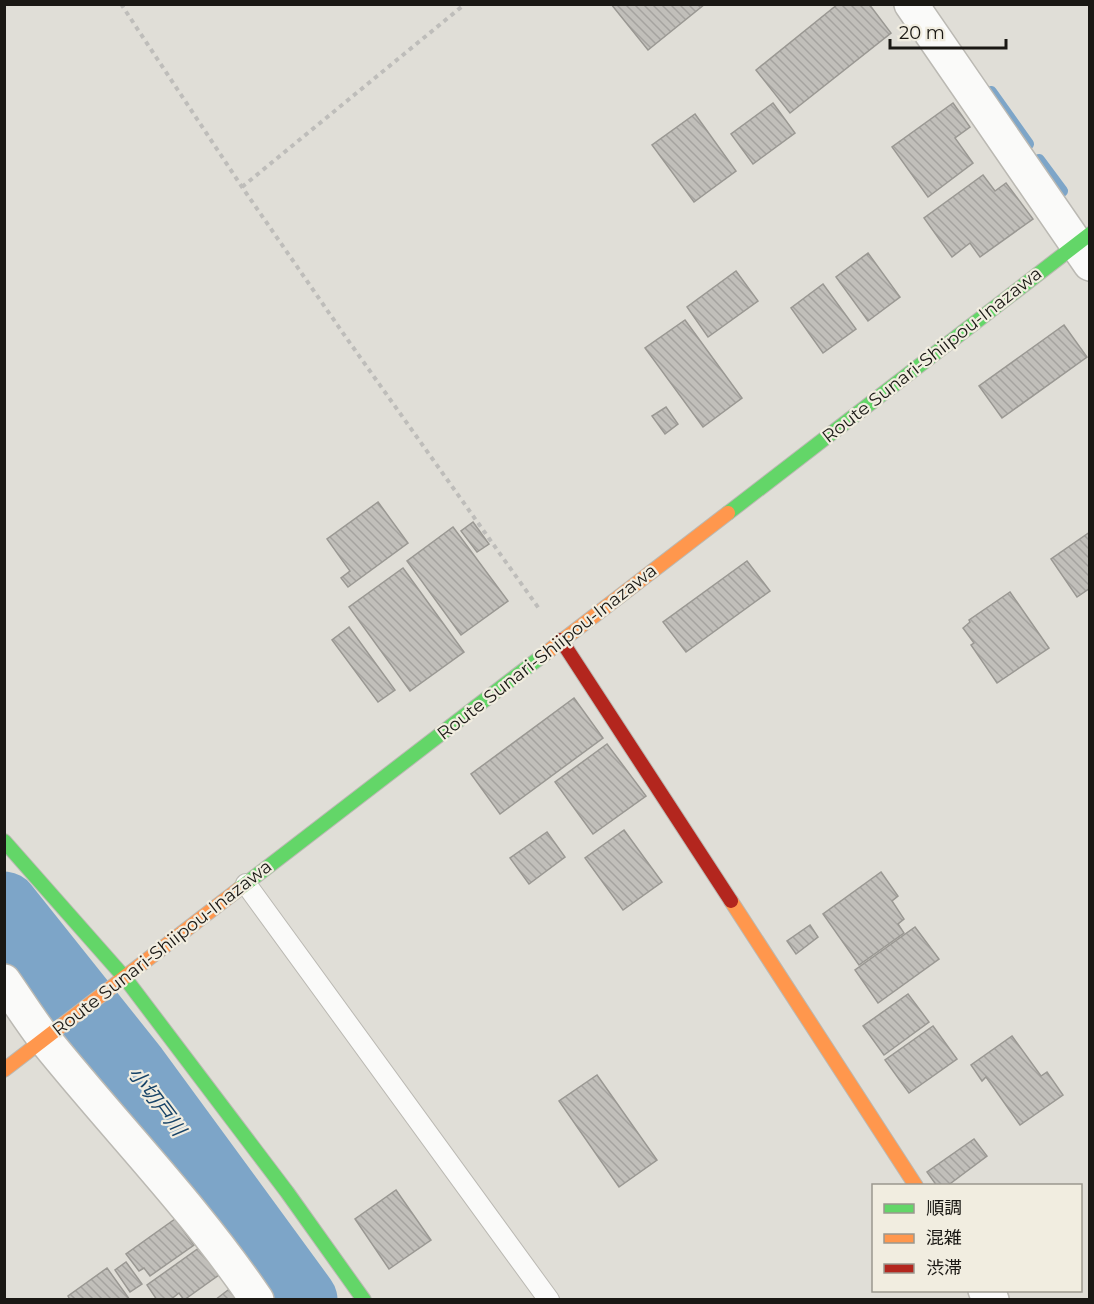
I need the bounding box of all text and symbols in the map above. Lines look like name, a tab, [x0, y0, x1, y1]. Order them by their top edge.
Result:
scale bar	[890, 12, 1006, 50]
text: 20 m	[899, 22, 945, 44]
street label: Route Sunari-Shiipou-Inazawa	[818, 262, 1046, 448]
street label: Route Sunari-Shiipou-Inazawa	[433, 559, 661, 745]
street label: Route Sunari-Shiipou-Inazawa	[48, 855, 276, 1041]
water label: 小切戸川	[123, 1062, 192, 1142]
legend	[872, 1184, 1082, 1292]
text: 順調	[926, 1197, 962, 1219]
text: 混雑	[926, 1227, 962, 1249]
text: 渋滞	[926, 1257, 962, 1279]

